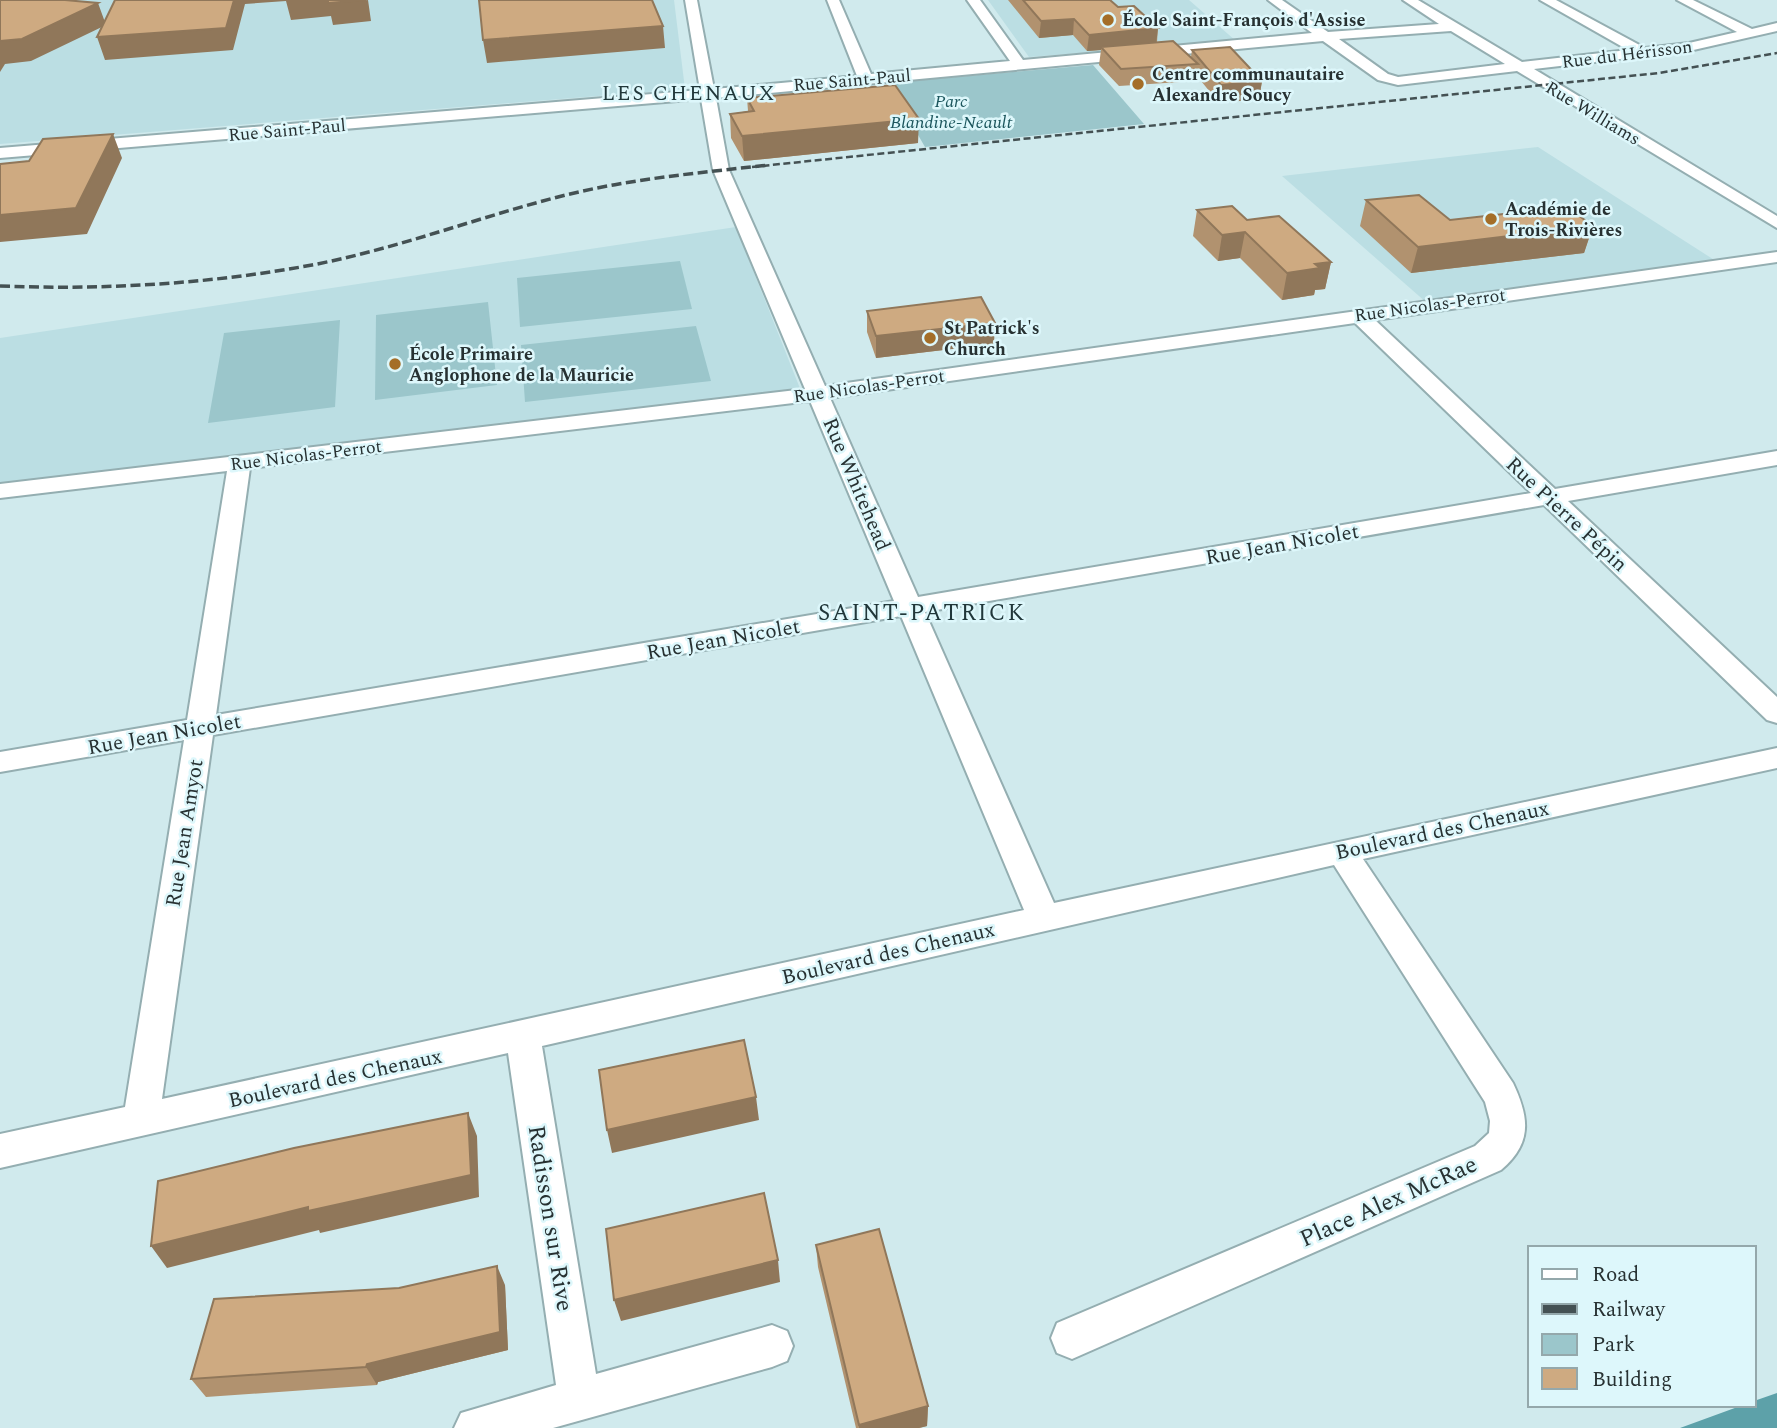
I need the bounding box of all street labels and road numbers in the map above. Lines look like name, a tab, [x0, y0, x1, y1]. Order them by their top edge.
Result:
street label: Rue du Hérisson	[1560, 33, 1694, 76]
street label: Rue Saint-Paul	[792, 62, 912, 99]
street label: Rue Williams	[1540, 74, 1645, 152]
street label: Rue Saint-Paul	[227, 112, 347, 149]
street label: Rue Nicolas-Perrot	[1353, 282, 1507, 329]
street label: Rue Nicolas-Perrot	[792, 363, 946, 410]
street label: Rue Whitehead	[814, 413, 899, 556]
street label: Rue Nicolas-Perrot	[229, 433, 383, 478]
street label: Rue Pierre Pépin	[1498, 449, 1635, 580]
street label: Rue Jean Nicolet	[1203, 516, 1361, 574]
street label: Rue Jean Nicolet	[644, 611, 802, 669]
street label: Rue Jean Nicolet	[85, 706, 243, 764]
street label: Rue Jean Amyot	[158, 757, 212, 909]
street label: Boulevard des Chenaux	[1332, 793, 1552, 869]
street label: Boulevard des Chenaux	[779, 914, 998, 994]
street label: Boulevard des Chenaux	[225, 1041, 445, 1117]
street label: Radisson sur Rive	[518, 1122, 583, 1314]
street label: Place Alex McRae	[1294, 1147, 1483, 1257]

